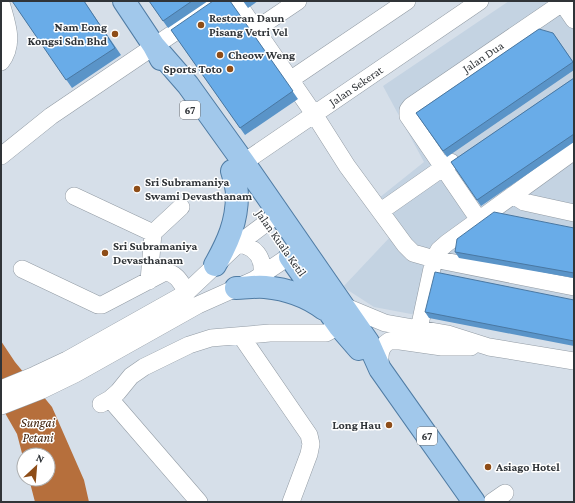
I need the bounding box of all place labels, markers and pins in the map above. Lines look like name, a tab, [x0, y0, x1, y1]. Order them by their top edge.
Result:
place label: Restoran Daun Pisang Vetri Vel	[209, 11, 288, 39]
place label: Nam Eong Kongsi Sdn Bhd	[27, 20, 107, 48]
marker: Restoran Daun Pisang Vetri Vel	[196, 20, 206, 30]
marker: Nam Eong Kongsi Sdn Bhd	[110, 29, 120, 39]
place label: Cheow Weng	[228, 48, 295, 62]
marker: Cheow Weng	[215, 50, 225, 60]
place label: Sports Toto	[164, 62, 222, 76]
marker: Sports Toto	[225, 64, 235, 74]
place label: Sri Subramaniya Swami Devasthanam	[145, 175, 253, 203]
marker: Sri Subramaniya Swami Devasthanam	[132, 184, 142, 194]
place label: Sri Subramaniya Devasthanam	[113, 239, 197, 267]
marker: Sri Subramaniya Devasthanam	[100, 248, 110, 258]
place label: Long Hau	[332, 418, 381, 432]
marker: Long Hau	[384, 420, 394, 430]
place label: Asiago Hotel	[495, 460, 560, 474]
marker: Asiago Hotel	[483, 462, 493, 472]

